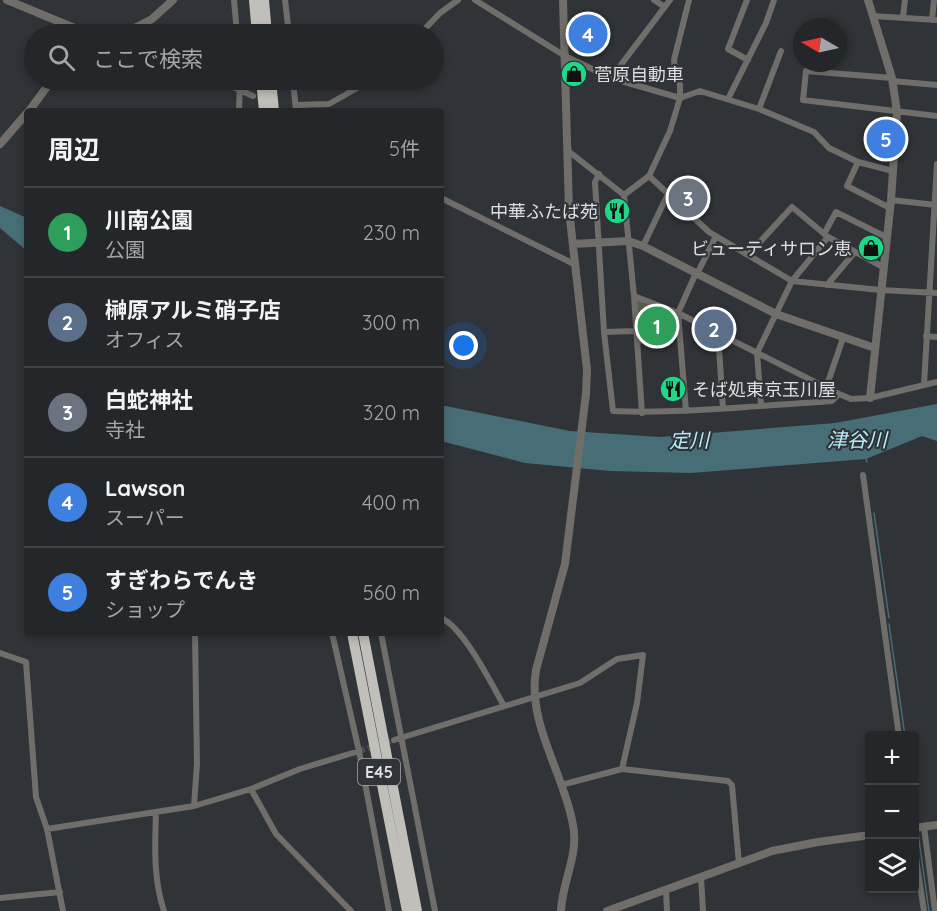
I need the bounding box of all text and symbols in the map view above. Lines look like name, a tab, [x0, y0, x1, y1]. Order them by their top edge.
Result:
pin: 4	[568, 12, 608, 57]
north arrow	[793, 18, 847, 72]
search box	[24, 24, 444, 90]
icon: search	[45, 41, 78, 74]
text: ここで検索	[93, 45, 203, 73]
shop icon: 菅原自動車	[559, 59, 589, 89]
place label: 菅原自動車	[594, 63, 684, 86]
pin: 5	[866, 116, 906, 162]
text: 周辺	[48, 133, 100, 166]
text: 5件	[389, 136, 420, 161]
pin: 3	[668, 176, 708, 220]
restaurant icon: 中華ふたば苑	[602, 196, 632, 226]
place label: 中華ふたば苑	[490, 200, 598, 223]
text: 川南公園	[105, 206, 193, 234]
text: 1	[64, 220, 71, 245]
text: 230 m	[363, 220, 420, 245]
shop icon: ビューティサロン恵	[856, 233, 886, 263]
text: 公園	[105, 237, 145, 262]
place label: ビューティサロン恵	[691, 237, 852, 260]
text: 榊原アルミ硝子店	[105, 296, 281, 324]
pin: 1	[638, 304, 676, 348]
pin: 2	[694, 306, 734, 352]
text: 2	[62, 310, 73, 335]
text: 300 m	[362, 310, 420, 335]
text: オフィス	[105, 327, 185, 352]
your location	[449, 331, 478, 360]
restaurant icon: そば処東京玉川屋	[658, 374, 688, 404]
place label: そば処東京玉川屋	[692, 378, 836, 401]
text: 白蛇神社	[105, 386, 193, 414]
text: 3	[62, 400, 73, 425]
text: 320 m	[363, 400, 420, 425]
text: 寺社	[105, 417, 145, 442]
water label: 定川	[669, 427, 711, 453]
water label: 津谷川	[827, 427, 889, 452]
text: Lawson	[105, 474, 185, 502]
text: 4	[62, 490, 73, 515]
text: 400 m	[362, 490, 420, 515]
text: スーパー	[105, 505, 185, 530]
text: すぎわらでんき	[105, 566, 258, 594]
text: 5	[62, 580, 73, 605]
text: 560 m	[363, 580, 420, 605]
text: ショップ	[105, 597, 185, 622]
map controls	[865, 731, 919, 893]
button: +	[865, 731, 919, 785]
road number: E45	[358, 759, 400, 785]
button: −	[865, 785, 919, 839]
button: layers	[865, 839, 919, 893]

